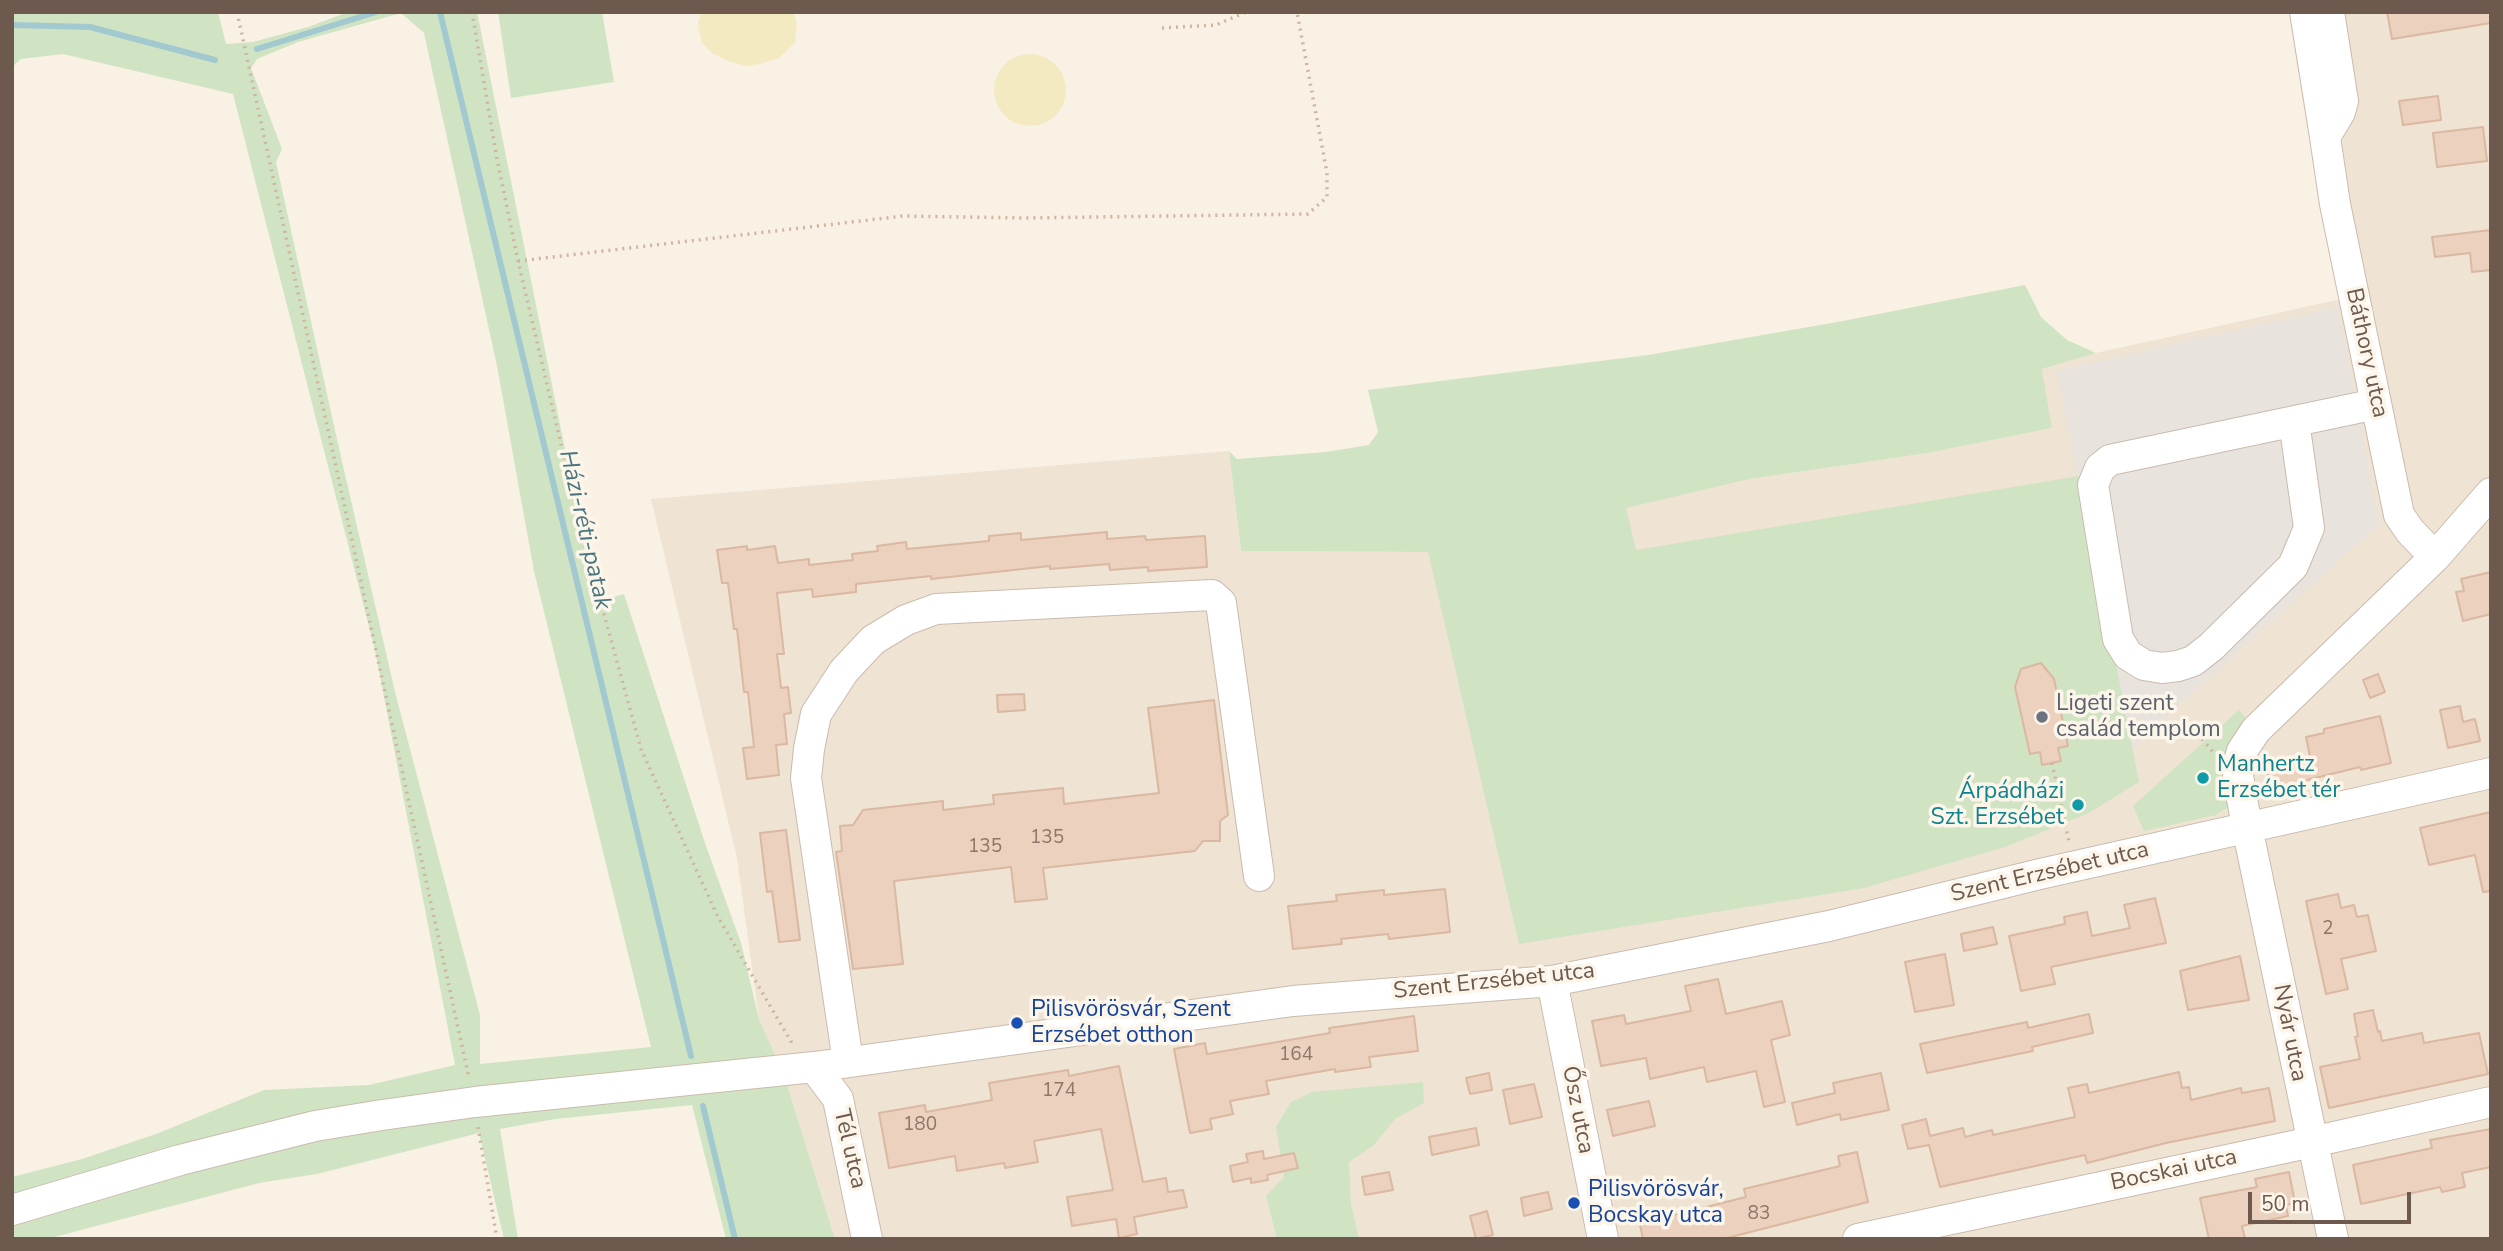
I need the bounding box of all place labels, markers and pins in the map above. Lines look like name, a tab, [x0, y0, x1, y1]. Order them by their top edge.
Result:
place label: Ligeti szent család templom	[2056, 690, 2221, 744]
marker: Ligeti szent család templom	[2034, 709, 2050, 725]
place label: Manhertz Erzsébet tér	[2217, 751, 2341, 805]
marker: Manhertz Erzsébet tér	[2195, 770, 2211, 786]
place label: Árpádházi Szt. Erzsébet	[1930, 778, 2064, 832]
marker: Árpádházi Szt. Erzsébet	[2070, 797, 2086, 813]
place label: Pilisvörösvár, Szent Erzsébet otthon	[1031, 996, 1231, 1050]
marker: Pilisvörösvár, Szent Erzsébet otthon	[1009, 1015, 1025, 1031]
place label: Pilisvörösvár, Bocskay utca	[1588, 1176, 1724, 1230]
marker: Pilisvörösvár, Bocskay utca	[1566, 1195, 1582, 1211]

